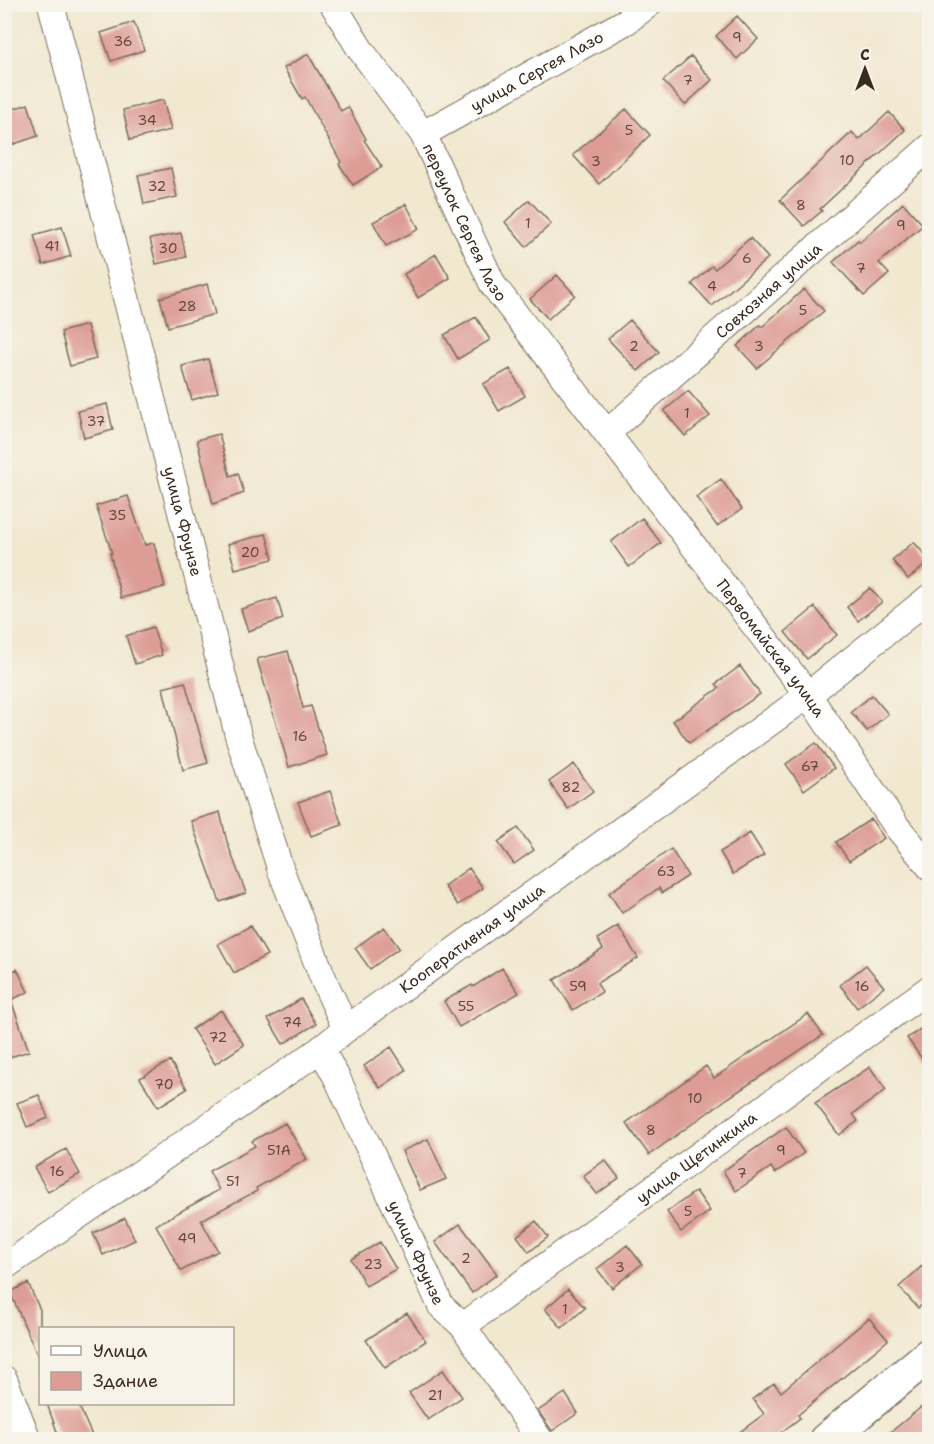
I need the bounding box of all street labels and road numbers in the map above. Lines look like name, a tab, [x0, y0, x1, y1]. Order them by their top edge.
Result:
street label: улица Сергея Лазо	[467, 26, 607, 117]
street label: переулок Сергея Лазо	[418, 140, 512, 306]
street label: Совхозная улица	[711, 238, 826, 343]
street label: улица Фрунзе	[159, 464, 207, 579]
street label: Первомайская улица	[712, 575, 830, 721]
street label: Кооперативная улица	[395, 879, 549, 998]
street label: улица Щетинкина	[632, 1107, 761, 1208]
street label: улица Фрунзе	[383, 1197, 449, 1308]

